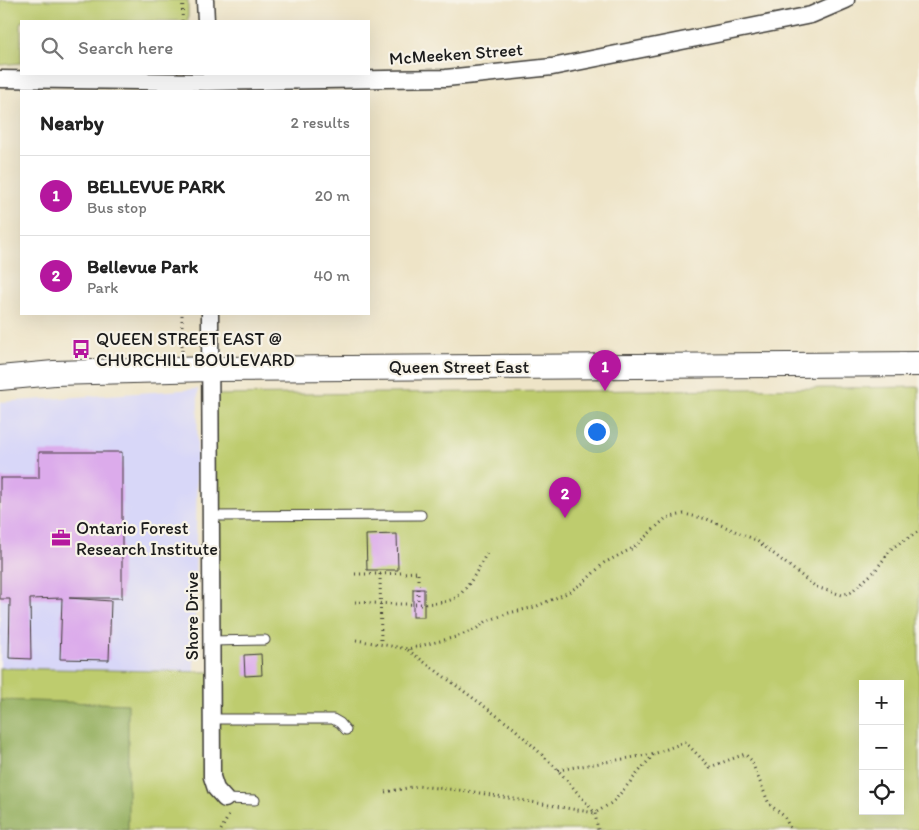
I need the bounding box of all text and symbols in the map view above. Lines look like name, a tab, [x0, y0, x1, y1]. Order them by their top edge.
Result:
search box	[20, 20, 370, 75]
icon: search	[38, 34, 66, 62]
text: Search here	[78, 36, 173, 59]
street label: McMeeken Street	[388, 38, 524, 70]
text: Nearby	[40, 110, 104, 135]
text: 2 results	[290, 113, 350, 132]
text: BELLEVUE PARK	[87, 175, 225, 198]
text: 1	[52, 186, 60, 205]
text: 20 m	[315, 186, 350, 205]
text: Bus stop	[87, 198, 147, 217]
text: Bellevue Park	[87, 255, 198, 278]
text: 2	[52, 266, 60, 285]
text: 40 m	[313, 266, 350, 285]
text: Park	[87, 278, 118, 297]
place label: QUEEN STREET EAST @ CHURCHILL BOULEVARD	[96, 328, 295, 371]
bus stop icon: QUEEN STREET EAST @ CHURCHILL BOULEVARD	[70, 338, 92, 360]
pin: 1	[589, 350, 621, 391]
street label: Queen Street East	[389, 356, 529, 378]
your location	[584, 419, 610, 445]
pin: 2	[549, 477, 581, 518]
place label: Ontario Forest Research Institute	[76, 517, 218, 560]
office icon: Ontario Forest Research Institute	[50, 527, 72, 549]
street label: Shore Drive	[181, 572, 203, 660]
map controls	[859, 680, 904, 815]
button: +	[859, 680, 904, 725]
button: −	[859, 725, 904, 770]
button: locate	[859, 770, 904, 815]

